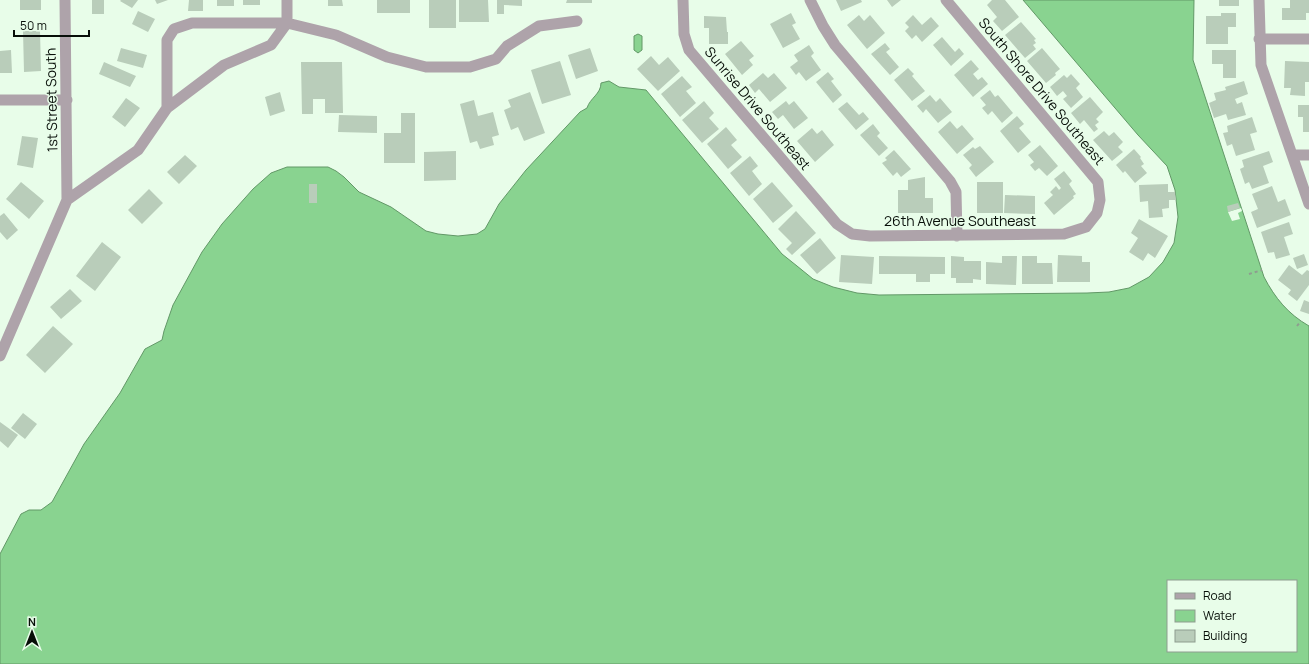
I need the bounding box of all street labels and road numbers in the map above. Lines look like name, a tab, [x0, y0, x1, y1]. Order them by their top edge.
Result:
street label: South Shore Drive Southeast	[975, 13, 1109, 169]
street label: Sunrise Drive Southeast	[701, 42, 815, 174]
street label: 1st Street South	[41, 48, 61, 152]
street label: 26th Avenue Southeast	[884, 211, 1036, 230]

